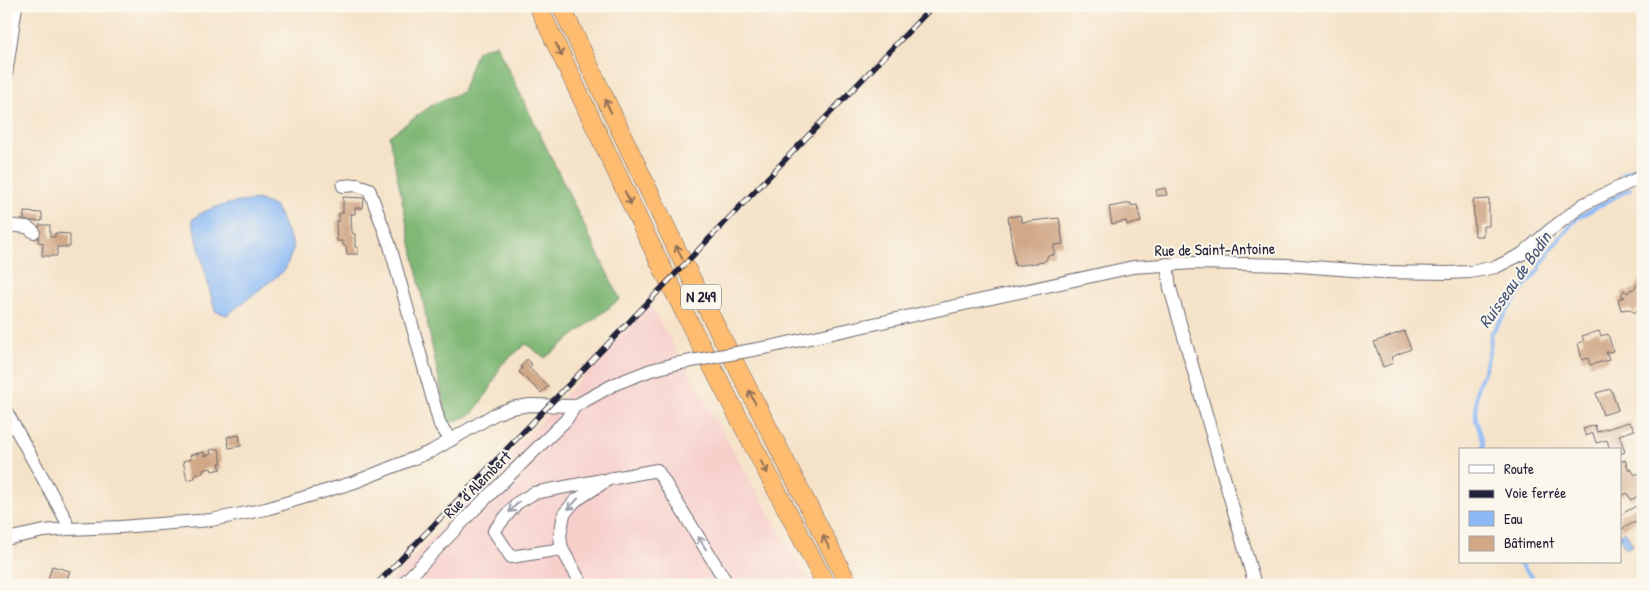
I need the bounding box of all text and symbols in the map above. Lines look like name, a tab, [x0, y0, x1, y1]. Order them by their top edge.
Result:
one-way arrow	[554, 43, 564, 58]
one-way arrow	[603, 99, 612, 114]
one-way arrow	[623, 190, 633, 205]
water label: Ruisseau de Bodin	[1472, 225, 1558, 333]
street label: Rue de Saint-Antoine	[1155, 237, 1276, 261]
one-way arrow	[673, 245, 683, 260]
road number: N 249	[681, 284, 721, 310]
one-way arrow	[747, 390, 756, 405]
street label: Rue d’Alembert	[438, 445, 516, 523]
legend	[1459, 448, 1622, 564]
text: Route	[1504, 458, 1534, 479]
one-way arrow	[759, 460, 769, 475]
text: Voie ferrée	[1504, 482, 1566, 503]
one-way arrow	[567, 498, 578, 511]
one-way arrow	[508, 501, 520, 514]
text: Eau	[1504, 508, 1523, 529]
text: Bâtiment	[1504, 532, 1555, 553]
one-way arrow	[821, 534, 831, 549]
one-way arrow	[697, 536, 708, 550]

